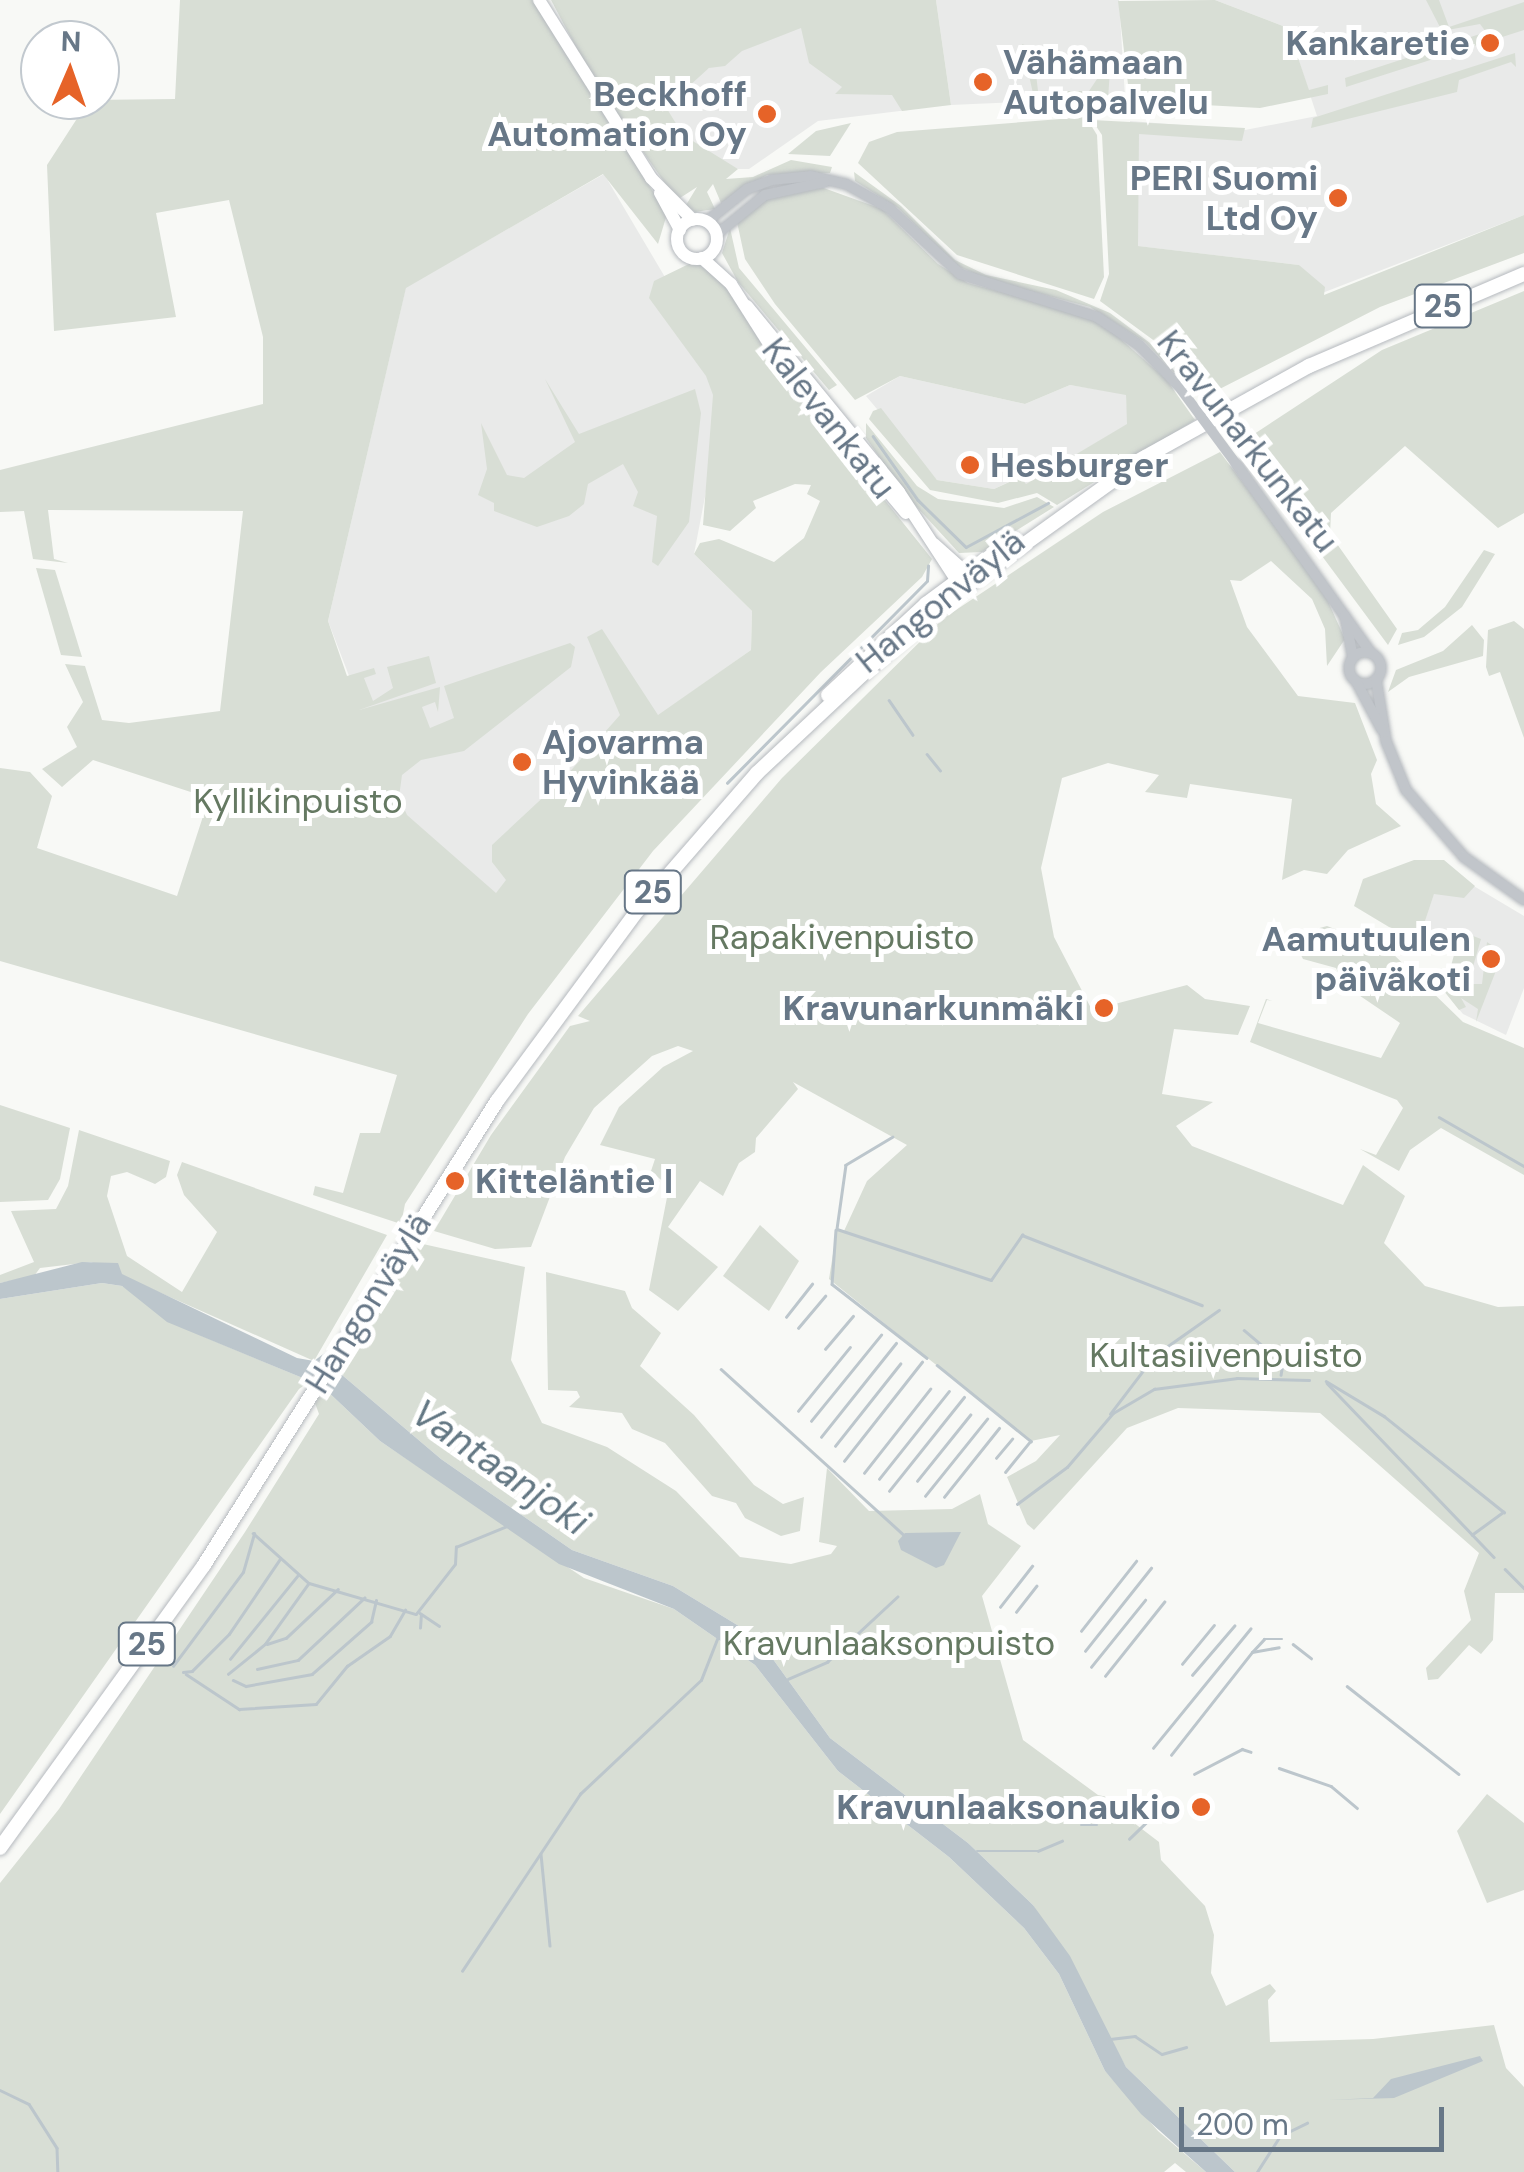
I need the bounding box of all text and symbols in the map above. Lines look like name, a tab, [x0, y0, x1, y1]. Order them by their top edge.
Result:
north arrow	[20, 20, 120, 120]
place label: Kankaretie	[1286, 22, 1470, 64]
text: N	[60, 23, 82, 60]
marker: Kankaretie	[1479, 32, 1501, 54]
place label: Vähämaan Autopalvelu	[1003, 41, 1209, 123]
marker: Vähämaan Autopalvelu	[972, 71, 994, 93]
place label: Beckhoff Automation Oy	[487, 73, 747, 155]
marker: Beckhoff Automation Oy	[756, 103, 778, 125]
place label: PERI Suomi Ltd Oy	[1130, 157, 1318, 239]
marker: PERI Suomi Ltd Oy	[1327, 187, 1349, 209]
road number: 25	[1413, 279, 1473, 333]
street label: Kravunarkunkatu	[1148, 322, 1348, 560]
street label: Kalevankatu	[753, 329, 905, 507]
place label: Hesburger	[990, 444, 1169, 486]
marker: Hesburger	[959, 454, 981, 476]
street label: Hangonväylä	[847, 520, 1033, 682]
place label: Ajovarma Hyvinkää	[542, 721, 704, 803]
marker: Ajovarma Hyvinkää	[511, 751, 533, 773]
park label: Kyllikinpuisto	[193, 780, 403, 822]
road number: 25	[623, 865, 683, 919]
park label: Rapakivenpuisto	[709, 916, 975, 958]
place label: Aamutuulen päiväkoti	[1262, 918, 1471, 1000]
marker: Aamutuulen päiväkoti	[1480, 948, 1502, 970]
place label: Kravunarkunmäki	[782, 987, 1084, 1029]
marker: Kravunarkunmäki	[1093, 997, 1115, 1019]
place label: Kitteläntie I	[475, 1160, 673, 1202]
marker: Kitteläntie I	[444, 1170, 466, 1192]
street label: Hangonväylä	[296, 1205, 440, 1401]
park label: Kultasiivenpuisto	[1089, 1334, 1363, 1376]
water label: Vantaanjoki	[403, 1390, 597, 1546]
road number: 25	[117, 1617, 177, 1671]
park label: Kravunlaaksonpuisto	[723, 1622, 1055, 1664]
place label: Kravunlaaksonaukio	[836, 1786, 1181, 1828]
marker: Kravunlaaksonaukio	[1190, 1796, 1212, 1818]
scale bar	[1184, 2087, 1449, 2149]
text: 200 m	[1196, 2105, 1289, 2144]

